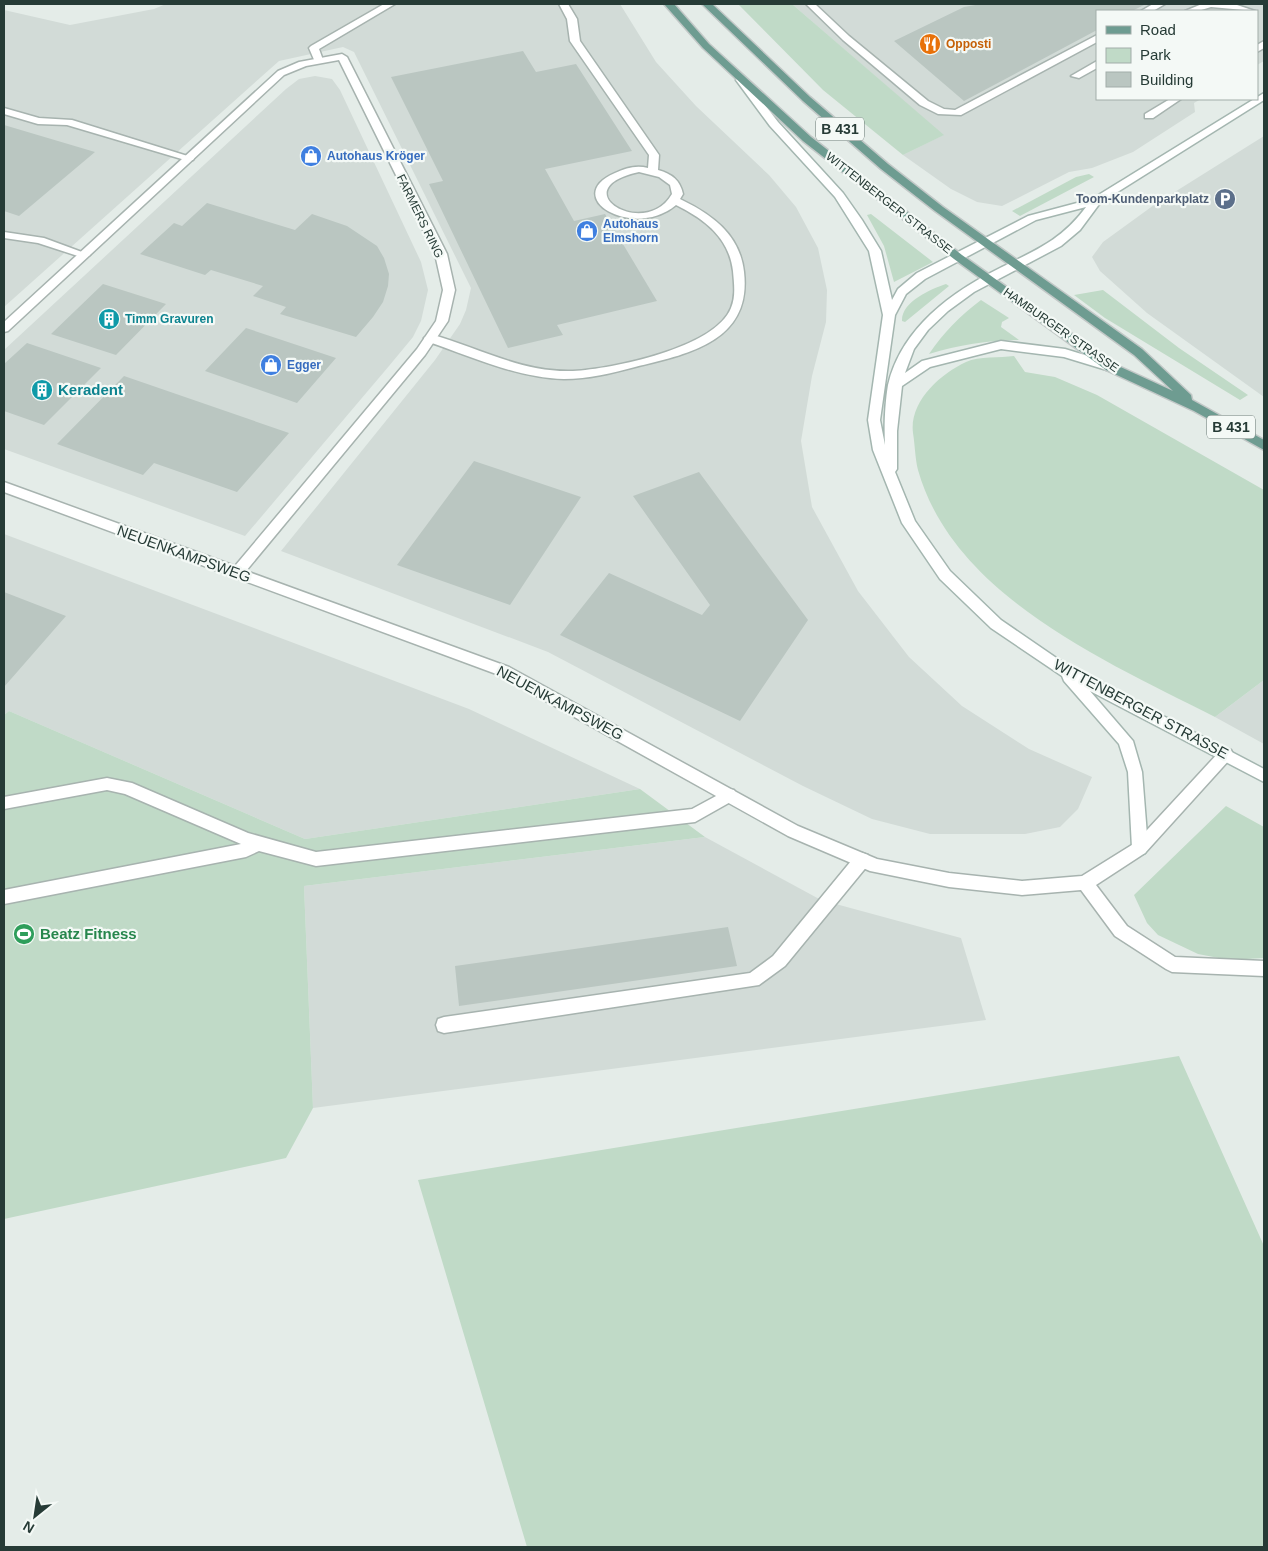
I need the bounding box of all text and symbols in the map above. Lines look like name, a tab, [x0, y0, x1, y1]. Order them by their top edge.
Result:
legend	[1096, 10, 1258, 100]
text: Road	[1140, 21, 1176, 38]
restaurant icon: Opposti	[918, 32, 942, 56]
place label: Opposti	[946, 37, 991, 51]
text: Park	[1140, 46, 1171, 63]
text: Building	[1140, 71, 1193, 88]
road number: B 431	[816, 118, 864, 140]
shop icon: Autohaus Kröger	[299, 144, 323, 168]
place label: Autohaus Kröger	[327, 149, 425, 163]
street label: WITTENBERGER STRASSE	[823, 149, 955, 257]
street label: FARMERS RING	[394, 172, 446, 260]
parking icon: Toom-Kundenparkplatz	[1213, 187, 1237, 211]
place label: Toom-Kundenparkplatz	[1076, 192, 1209, 206]
place label: Autohaus Elmshorn	[603, 217, 659, 245]
shop icon: Autohaus Elmshorn	[575, 219, 599, 243]
street label: HAMBURGER STRASSE	[1001, 285, 1121, 375]
building icon: Timm Gravuren	[97, 307, 121, 331]
place label: Timm Gravuren	[125, 312, 213, 326]
shop icon: Egger	[259, 353, 283, 377]
place label: Egger	[287, 358, 321, 372]
building icon: Keradent	[30, 378, 54, 402]
place label: Keradent	[58, 381, 123, 398]
road number: B 431	[1207, 416, 1255, 438]
street label: NEUENKAMPSWEG	[115, 521, 253, 586]
street label: WITTENBERGER STRASSE	[1051, 655, 1231, 762]
street label: NEUENKAMPSWEG	[494, 662, 626, 743]
sports icon: Beatz Fitness	[12, 922, 36, 946]
place label: Beatz Fitness	[40, 925, 137, 942]
north arrow	[10, 1491, 60, 1541]
text: N	[20, 1518, 37, 1537]

